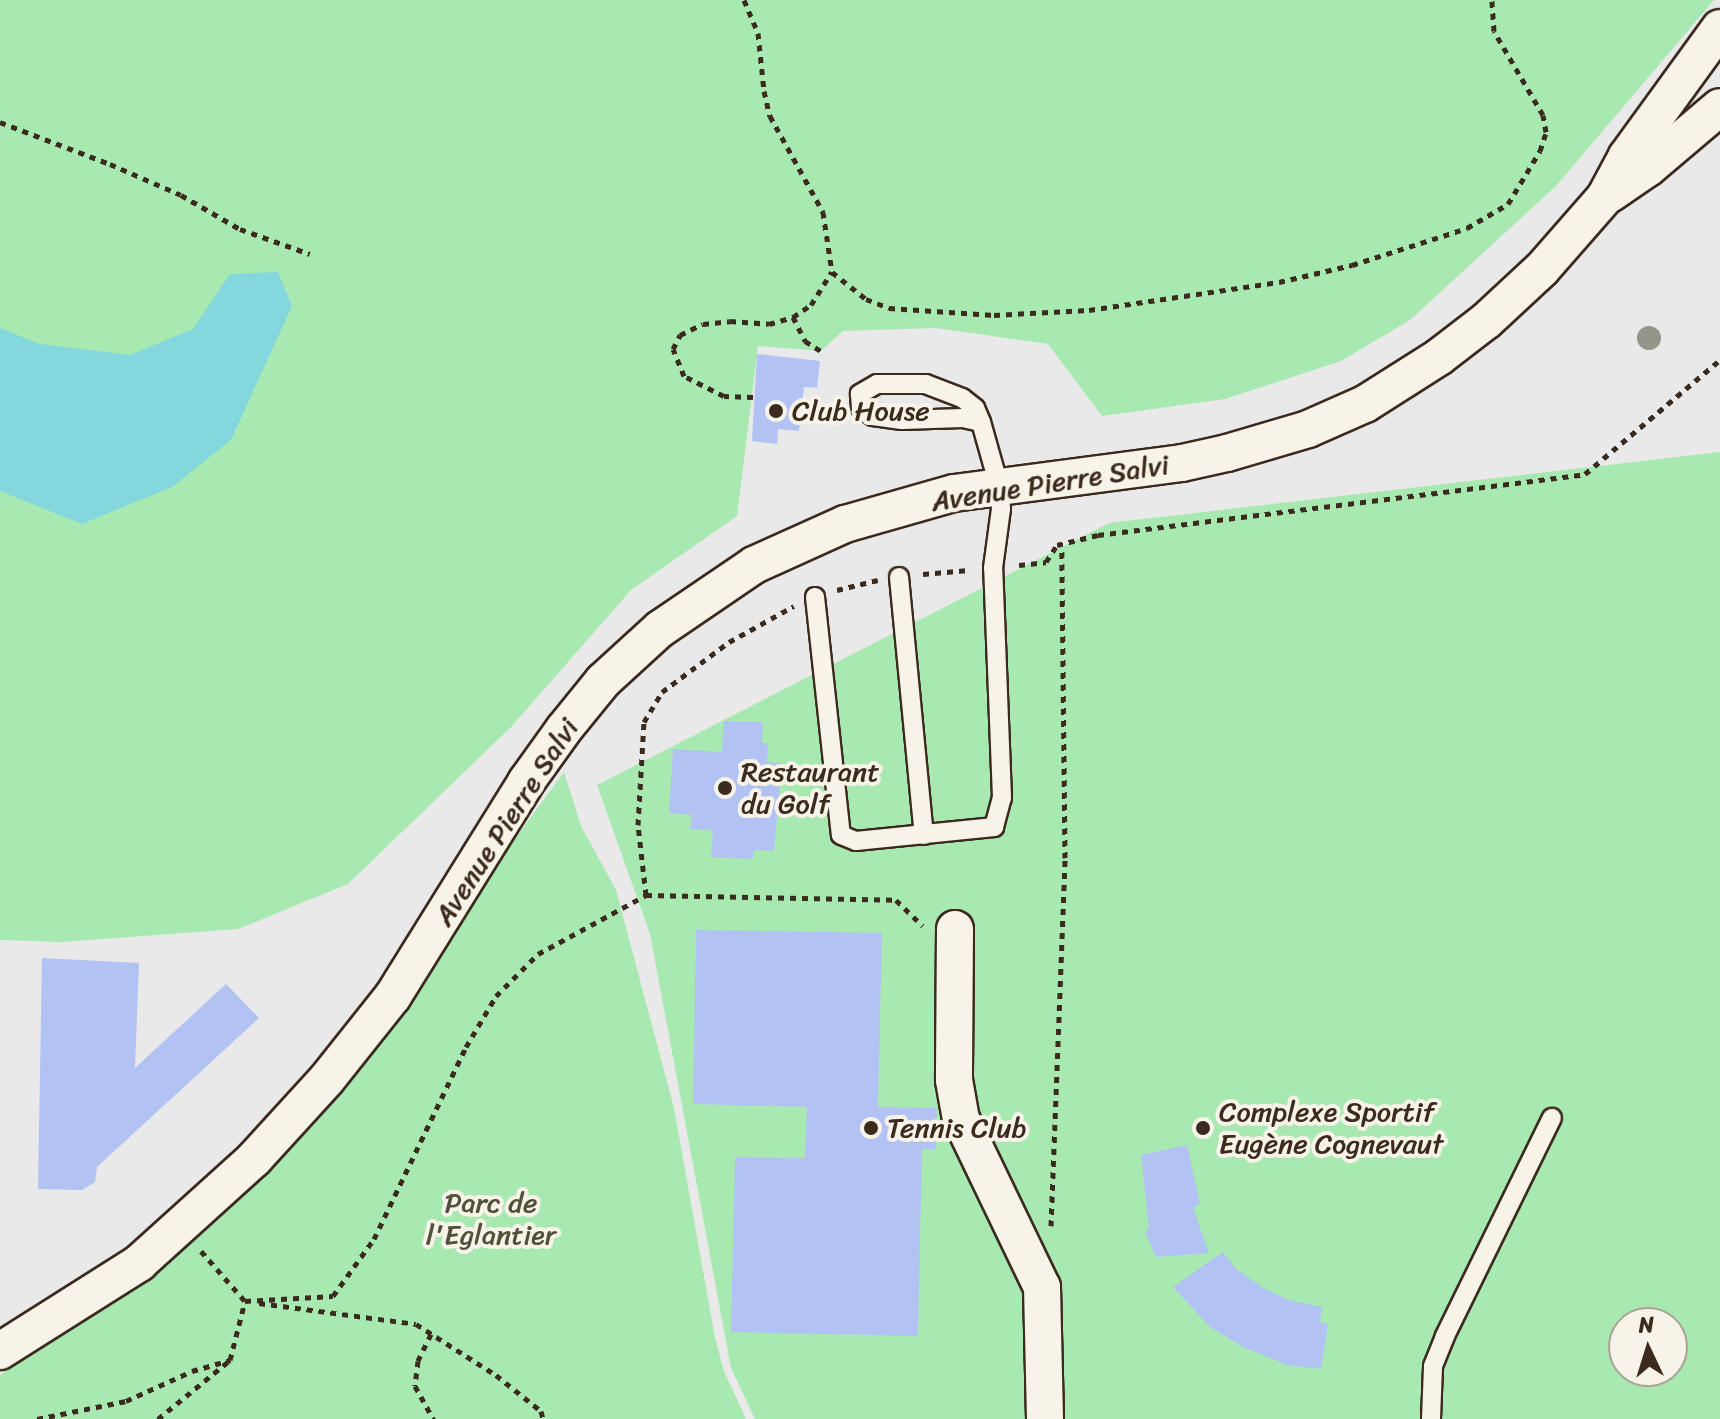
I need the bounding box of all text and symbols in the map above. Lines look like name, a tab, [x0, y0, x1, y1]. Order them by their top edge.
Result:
place label: Club House	[792, 394, 930, 428]
marker: Club House	[767, 402, 785, 420]
street label: Avenue Pierre Salvi	[929, 448, 1171, 518]
street label: Avenue Pierre Salvi	[427, 712, 585, 932]
place label: Restaurant du Golf	[741, 755, 879, 821]
marker: Restaurant du Golf	[716, 779, 734, 797]
place label: Complexe Sportif Eugène Cognevaut	[1219, 1095, 1444, 1161]
place label: Tennis Club	[887, 1111, 1027, 1145]
marker: Tennis Club	[862, 1119, 880, 1137]
marker: Complexe Sportif Eugène Cognevaut	[1194, 1119, 1212, 1137]
park label: Parc de l'Eglantier	[426, 1186, 556, 1252]
text: N	[1637, 1305, 1655, 1345]
north arrow	[1608, 1307, 1688, 1387]

